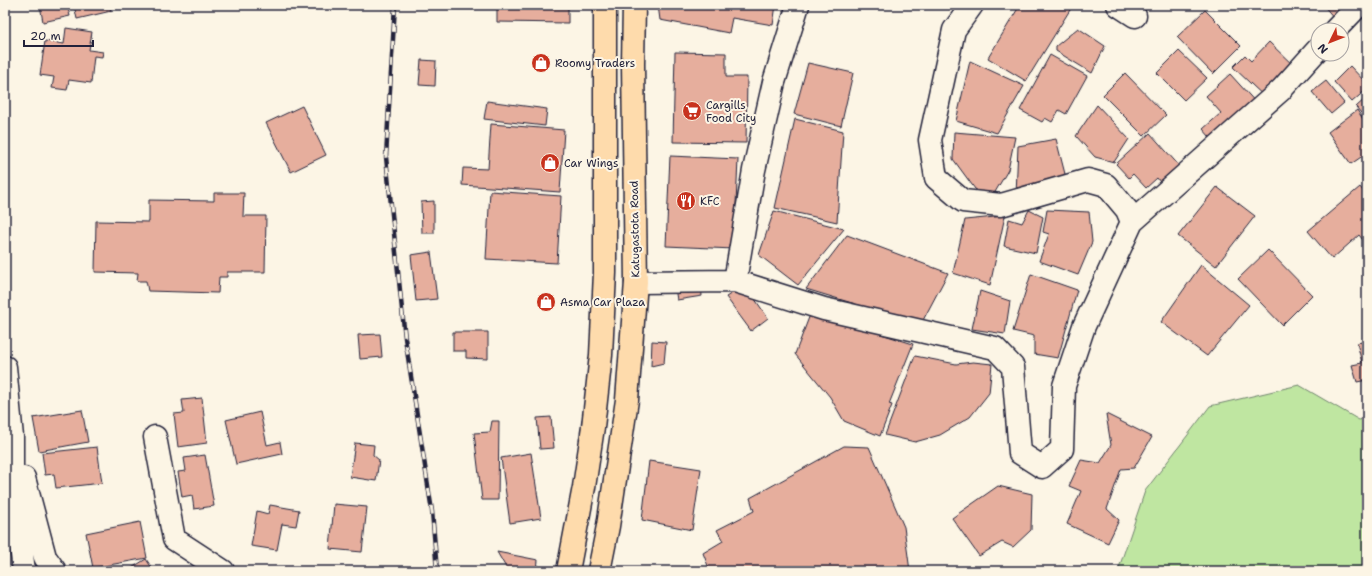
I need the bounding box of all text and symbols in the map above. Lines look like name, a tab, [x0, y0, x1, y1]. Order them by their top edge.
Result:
scale bar	[24, 22, 93, 48]
north arrow	[1310, 22, 1350, 62]
text: 20 m	[30, 28, 61, 44]
text: N	[1314, 40, 1332, 57]
shop icon: Roomy Traders	[530, 52, 552, 74]
place label: Roomy Traders	[555, 56, 635, 71]
place label: Cargills Food City	[706, 98, 756, 126]
supermarket icon: Cargills Food City	[681, 100, 703, 122]
shop icon: Car Wings	[539, 152, 561, 174]
place label: Car Wings	[564, 156, 619, 171]
street label: Katugastota Road	[627, 180, 643, 278]
restaurant icon: KFC	[675, 190, 697, 212]
place label: KFC	[700, 194, 720, 209]
shop icon: Asma Car Plaza	[535, 291, 557, 313]
place label: Asma Car Plaza	[560, 295, 645, 310]

